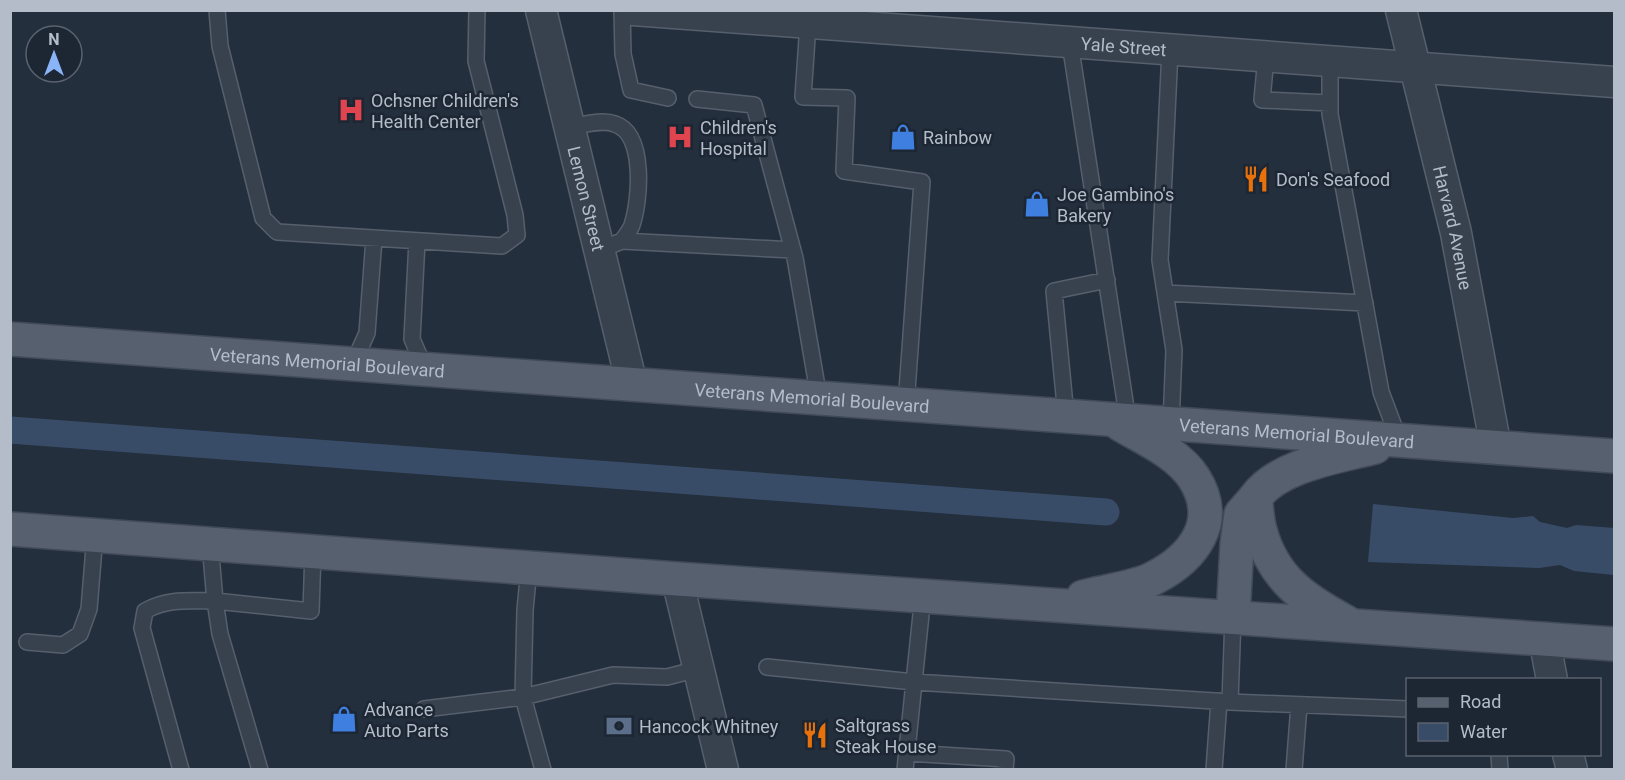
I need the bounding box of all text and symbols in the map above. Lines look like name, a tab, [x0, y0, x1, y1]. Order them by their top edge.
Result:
north arrow	[24, 24, 84, 84]
text: N	[48, 30, 60, 49]
street label: Yale Street	[1080, 32, 1167, 60]
place label: Ochsner Children's Health Center	[371, 90, 519, 132]
hospital icon: Ochsner Children's Health Center	[336, 95, 366, 125]
place label: Children's Hospital	[700, 117, 777, 159]
hospital icon: Children's Hospital	[665, 122, 695, 152]
shop icon: Rainbow	[888, 122, 918, 152]
place label: Rainbow	[923, 127, 993, 148]
street label: Lemon Street	[564, 144, 610, 253]
street label: Harvard Avenue	[1429, 163, 1477, 292]
restaurant icon: Don's Seafood	[1241, 164, 1271, 194]
place label: Don's Seafood	[1276, 169, 1390, 190]
place label: Joe Gambino's Bakery	[1057, 184, 1174, 226]
shop icon: Joe Gambino's Bakery	[1022, 189, 1052, 219]
street label: Veterans Memorial Boulevard	[209, 343, 445, 381]
street label: Veterans Memorial Boulevard	[694, 378, 930, 417]
street label: Veterans Memorial Boulevard	[1178, 414, 1415, 452]
legend	[1406, 678, 1601, 756]
text: Road	[1460, 691, 1501, 712]
place label: Advance Auto Parts	[364, 699, 449, 741]
shop icon: Advance Auto Parts	[329, 704, 359, 734]
bank icon: Hancock Whitney	[604, 711, 634, 741]
place label: Saltgrass Steak House	[835, 715, 936, 757]
place label: Hancock Whitney	[639, 716, 779, 737]
restaurant icon: Saltgrass Steak House	[800, 720, 830, 750]
text: Water	[1460, 721, 1507, 742]

